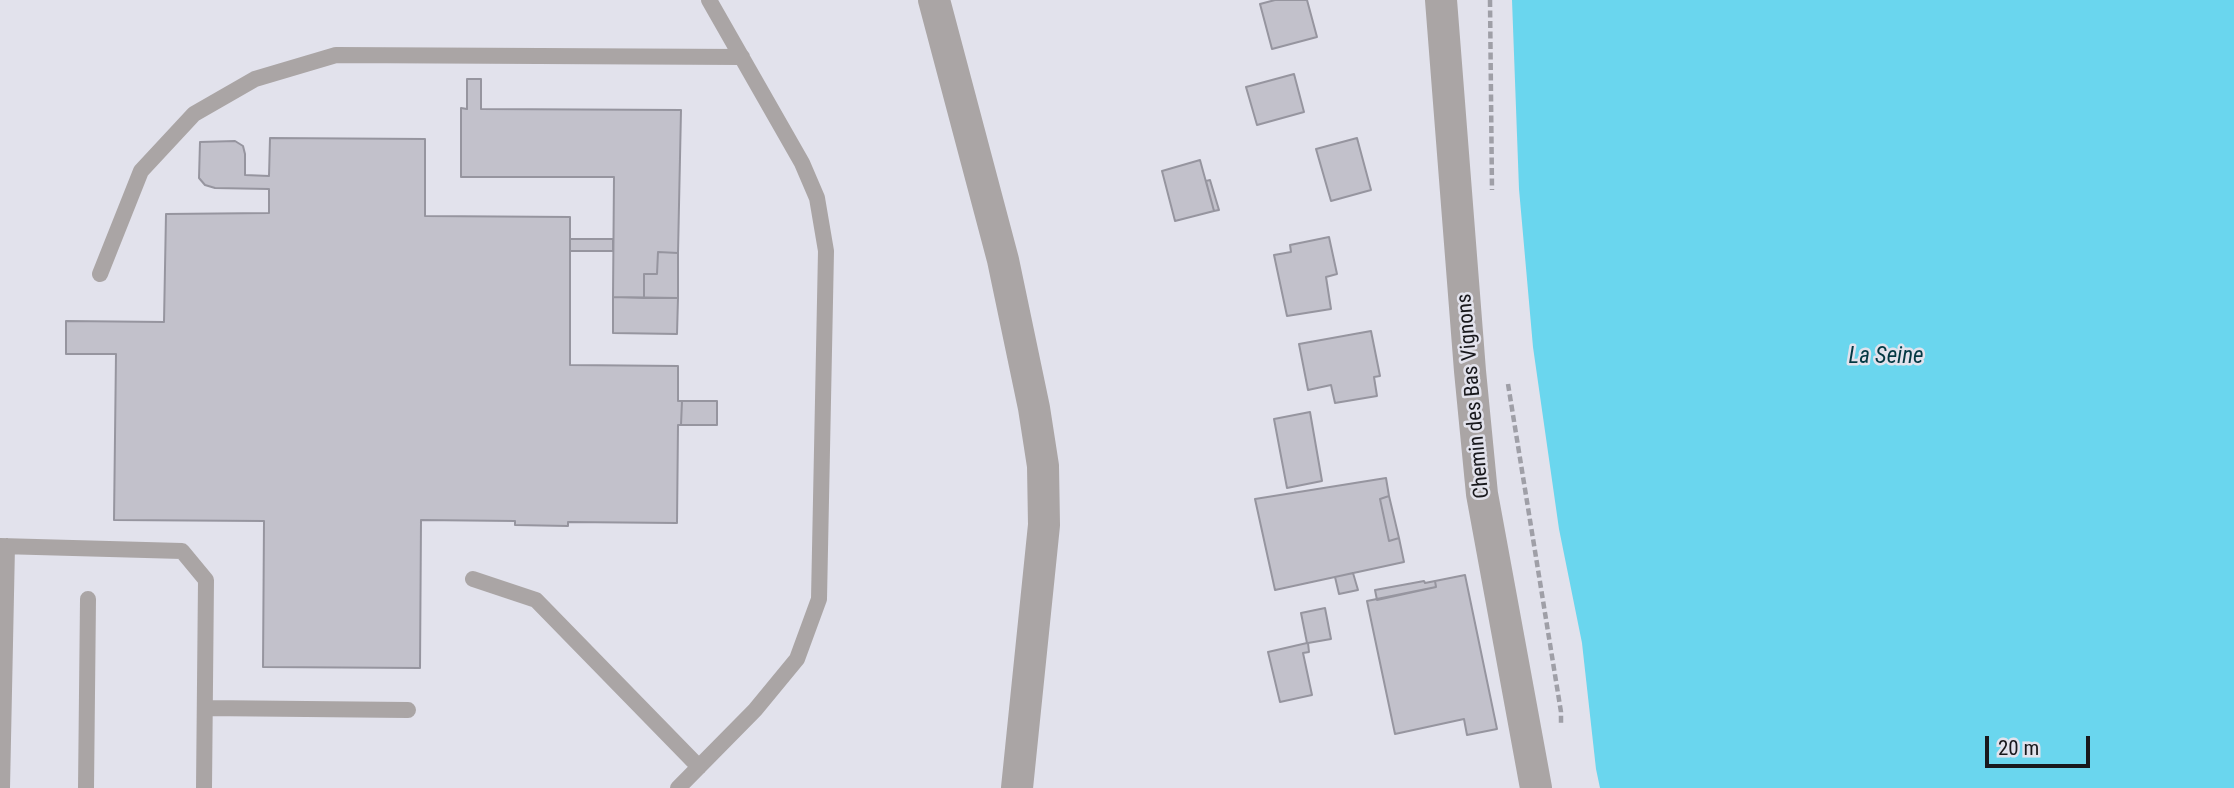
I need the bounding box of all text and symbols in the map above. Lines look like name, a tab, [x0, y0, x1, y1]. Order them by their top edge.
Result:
street label: Chemin des Bas Vignons	[1452, 293, 1496, 499]
water label: La Seine	[1849, 343, 1923, 371]
scale bar	[1989, 722, 2094, 766]
text: 20 m	[1998, 736, 2039, 760]

